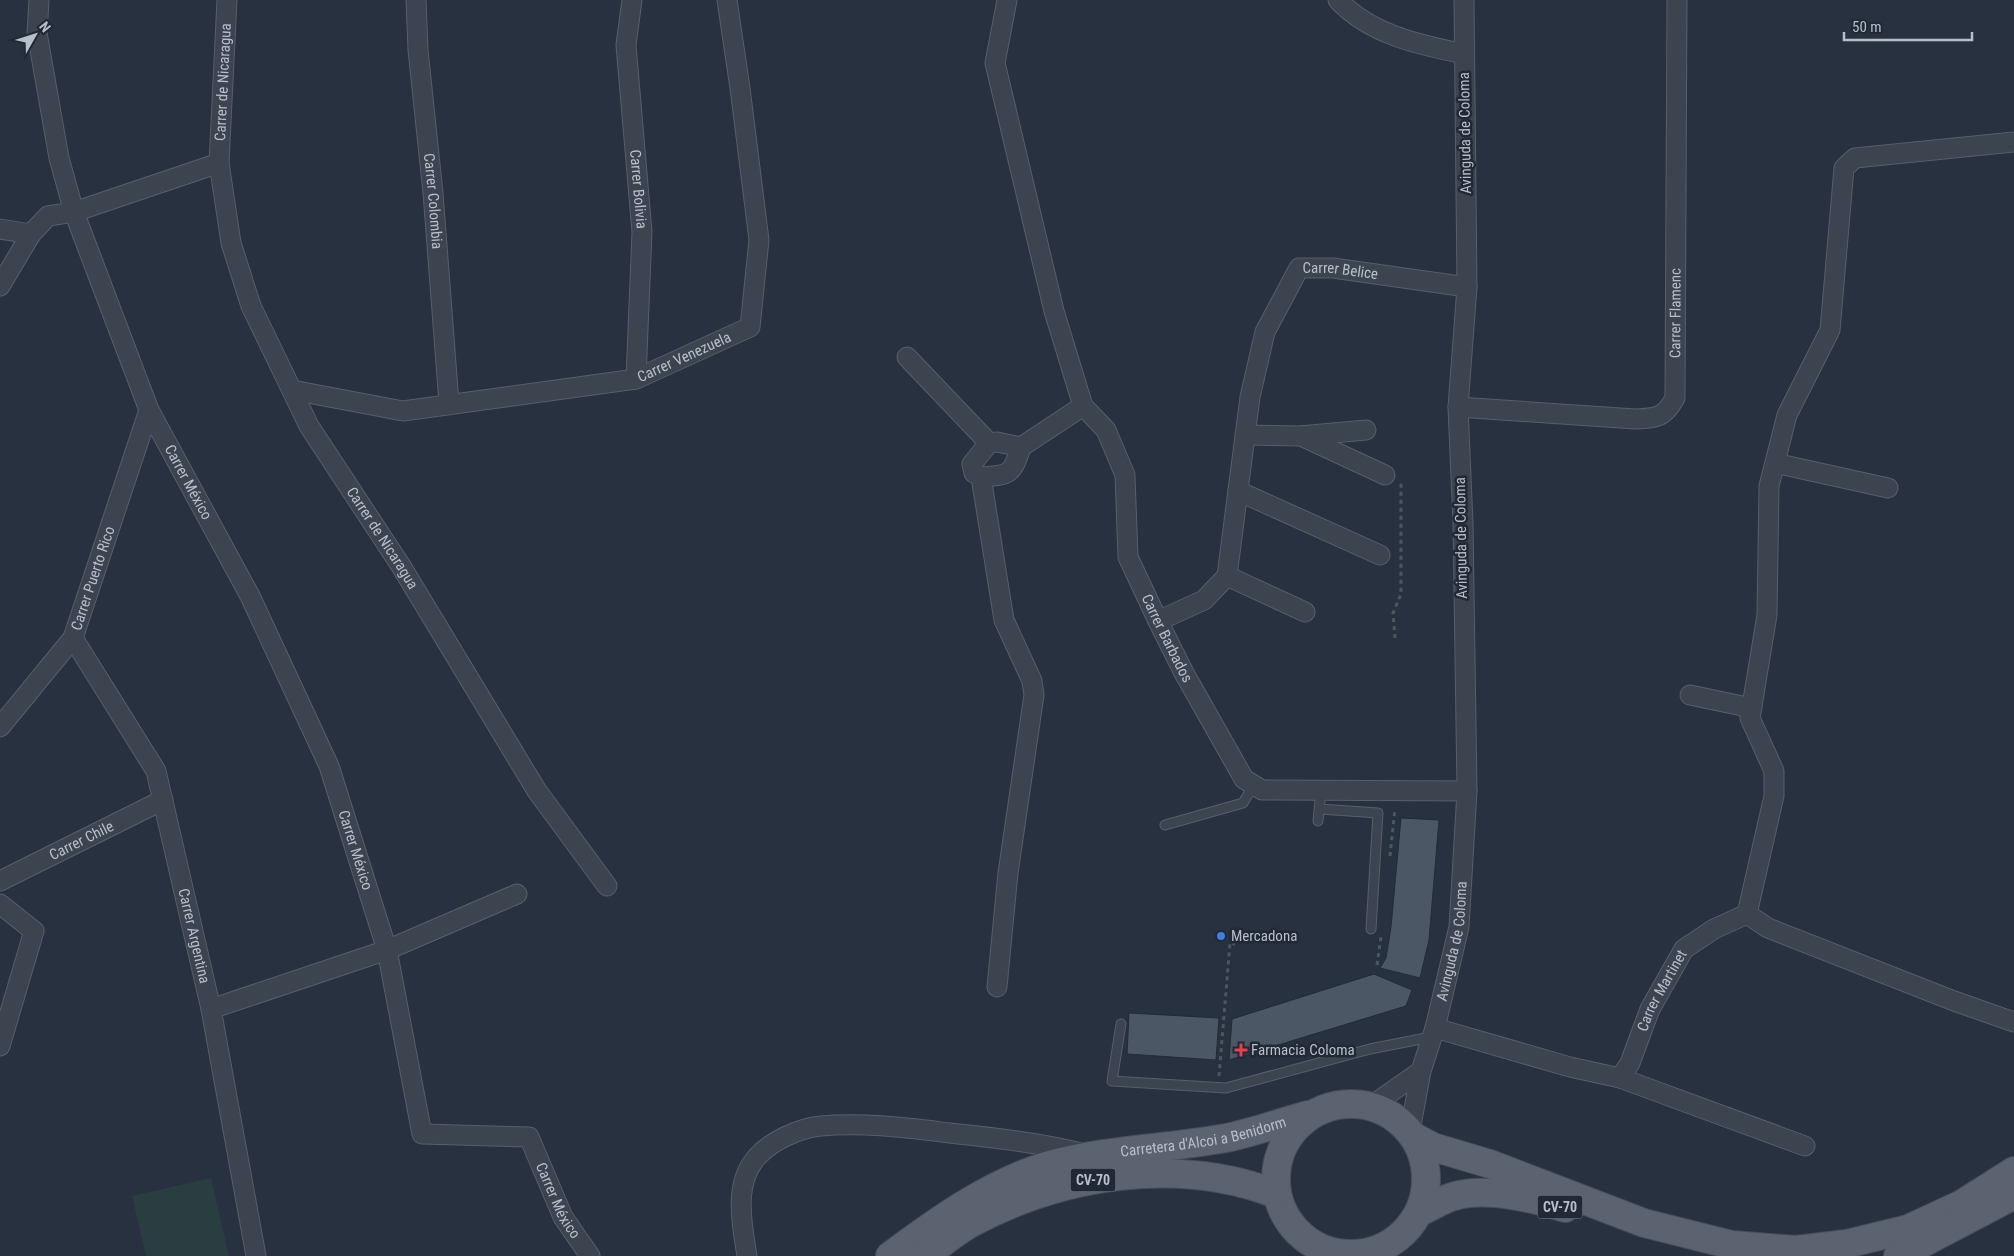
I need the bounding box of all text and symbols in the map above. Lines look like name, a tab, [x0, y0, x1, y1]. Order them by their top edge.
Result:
north arrow	[10, 10, 60, 60]
scale bar	[1844, 10, 1972, 42]
text: N	[36, 18, 54, 35]
text: 50 m	[1852, 18, 1882, 36]
street label: Carrer de Nicaragua	[211, 23, 235, 141]
street label: Avinguda de Coloma	[1455, 72, 1475, 194]
street label: Carrer Bolivia	[626, 149, 651, 229]
street label: Carrer Colombia	[420, 152, 446, 250]
street label: Carrer Belice	[1303, 259, 1379, 283]
street label: Carrer Flamenc	[1666, 268, 1685, 358]
street label: Carrer Venezuela	[635, 328, 734, 386]
street label: Carrer México	[161, 442, 216, 523]
street label: Avinguda de Coloma	[1451, 477, 1471, 599]
street label: Carrer de Nicaragua	[343, 484, 422, 592]
street label: Carrer Puerto Rico	[67, 524, 119, 633]
street label: Carrer Barbados	[1138, 591, 1197, 686]
street label: Carrer México	[334, 808, 377, 892]
street label: Carrer Chile	[46, 817, 117, 864]
street label: Avinguda de Coloma	[1433, 881, 1471, 1003]
street label: Carrer Argentina	[174, 887, 214, 985]
place label: Mercadona	[1231, 927, 1297, 945]
marker: Mercadona	[1215, 930, 1227, 942]
street label: Carrer Martinet	[1633, 947, 1691, 1034]
place label: Farmacia Coloma	[1251, 1041, 1355, 1059]
marker: Farmacia Coloma	[1235, 1044, 1247, 1056]
street label: Carretera d'Alcoi a Benidorm	[1119, 1113, 1288, 1161]
street label: Carrer México	[532, 1160, 584, 1242]
road number: CV-70	[1070, 1168, 1116, 1192]
road number: CV-70	[1538, 1196, 1582, 1218]

